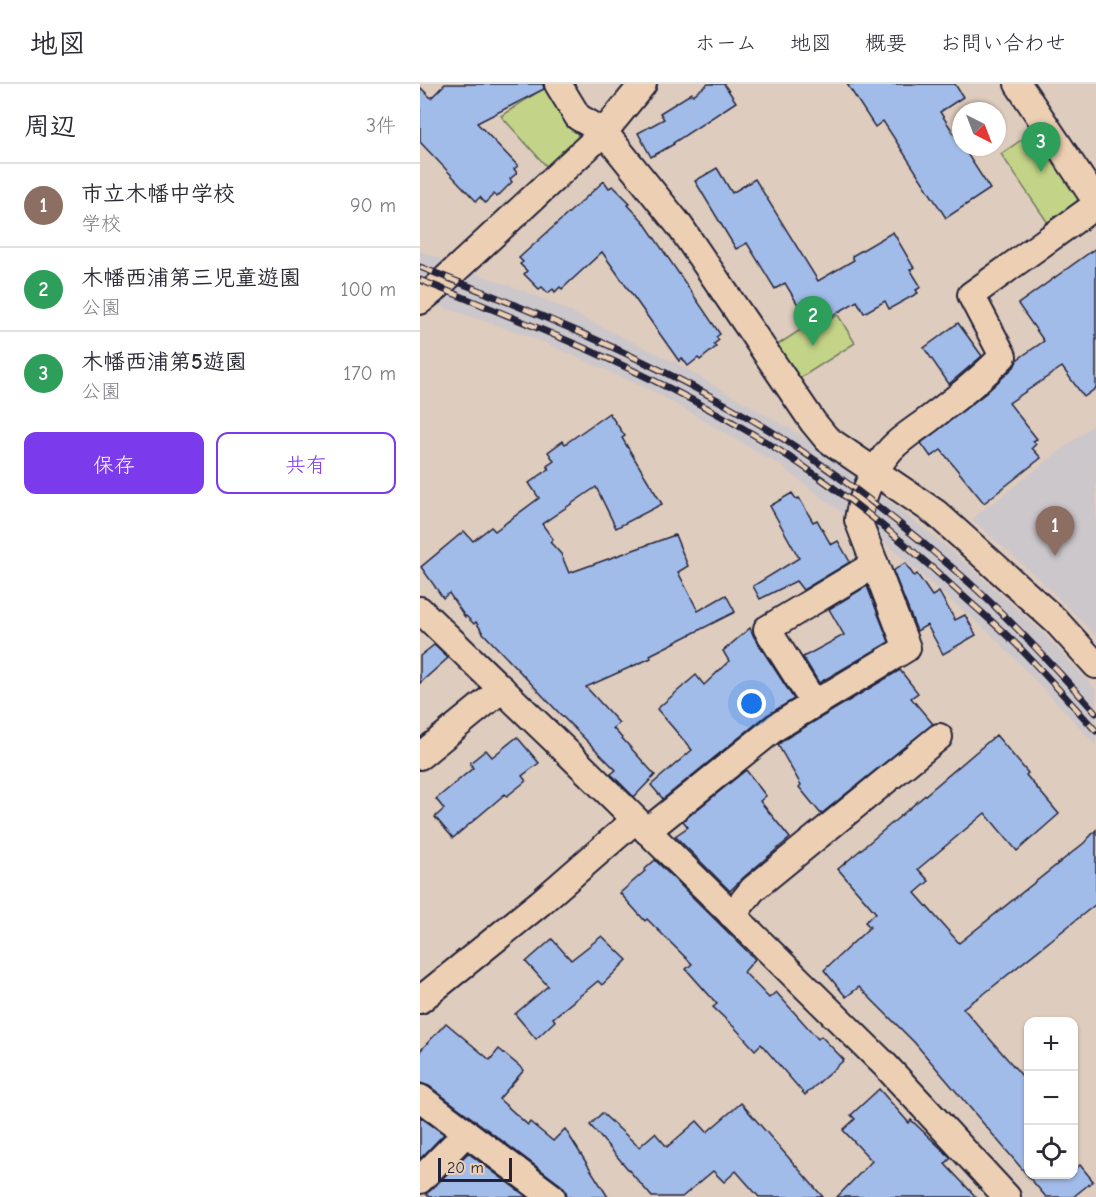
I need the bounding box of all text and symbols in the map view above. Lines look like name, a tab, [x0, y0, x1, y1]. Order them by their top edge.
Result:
text: 地図	[30, 28, 86, 60]
text: ホーム	[695, 31, 757, 55]
text: 地図	[790, 31, 832, 55]
text: 概要	[865, 31, 907, 55]
text: お問い合わせ	[940, 31, 1066, 55]
north arrow	[952, 102, 1006, 156]
text: 周辺	[24, 112, 76, 142]
text: 3件	[366, 114, 396, 137]
pin: 3	[1022, 122, 1060, 172]
text: 市立木幡中学校	[81, 181, 235, 207]
text: 1	[40, 194, 47, 217]
text: 90 m	[350, 194, 396, 217]
text: 学校	[81, 212, 121, 235]
text: 木幡西浦第三児童遊園	[81, 265, 301, 291]
text: 2	[39, 278, 48, 301]
text: 100 m	[341, 278, 396, 301]
text: 公園	[81, 296, 121, 319]
pin: 2	[794, 296, 832, 346]
text: 木幡西浦第5遊園	[81, 349, 247, 375]
text: 3	[39, 362, 48, 385]
text: 170 m	[343, 362, 396, 385]
text: 公園	[81, 380, 121, 403]
button: 保存	[24, 432, 204, 494]
button: 共有	[216, 432, 396, 494]
pin: 1	[1036, 506, 1074, 556]
your location	[737, 689, 766, 718]
map controls	[1024, 1017, 1078, 1179]
button: +	[1024, 1017, 1078, 1071]
button: −	[1024, 1071, 1078, 1125]
button: locate	[1024, 1125, 1078, 1179]
scale bar	[438, 1155, 512, 1182]
text: 20 m	[447, 1159, 484, 1177]

